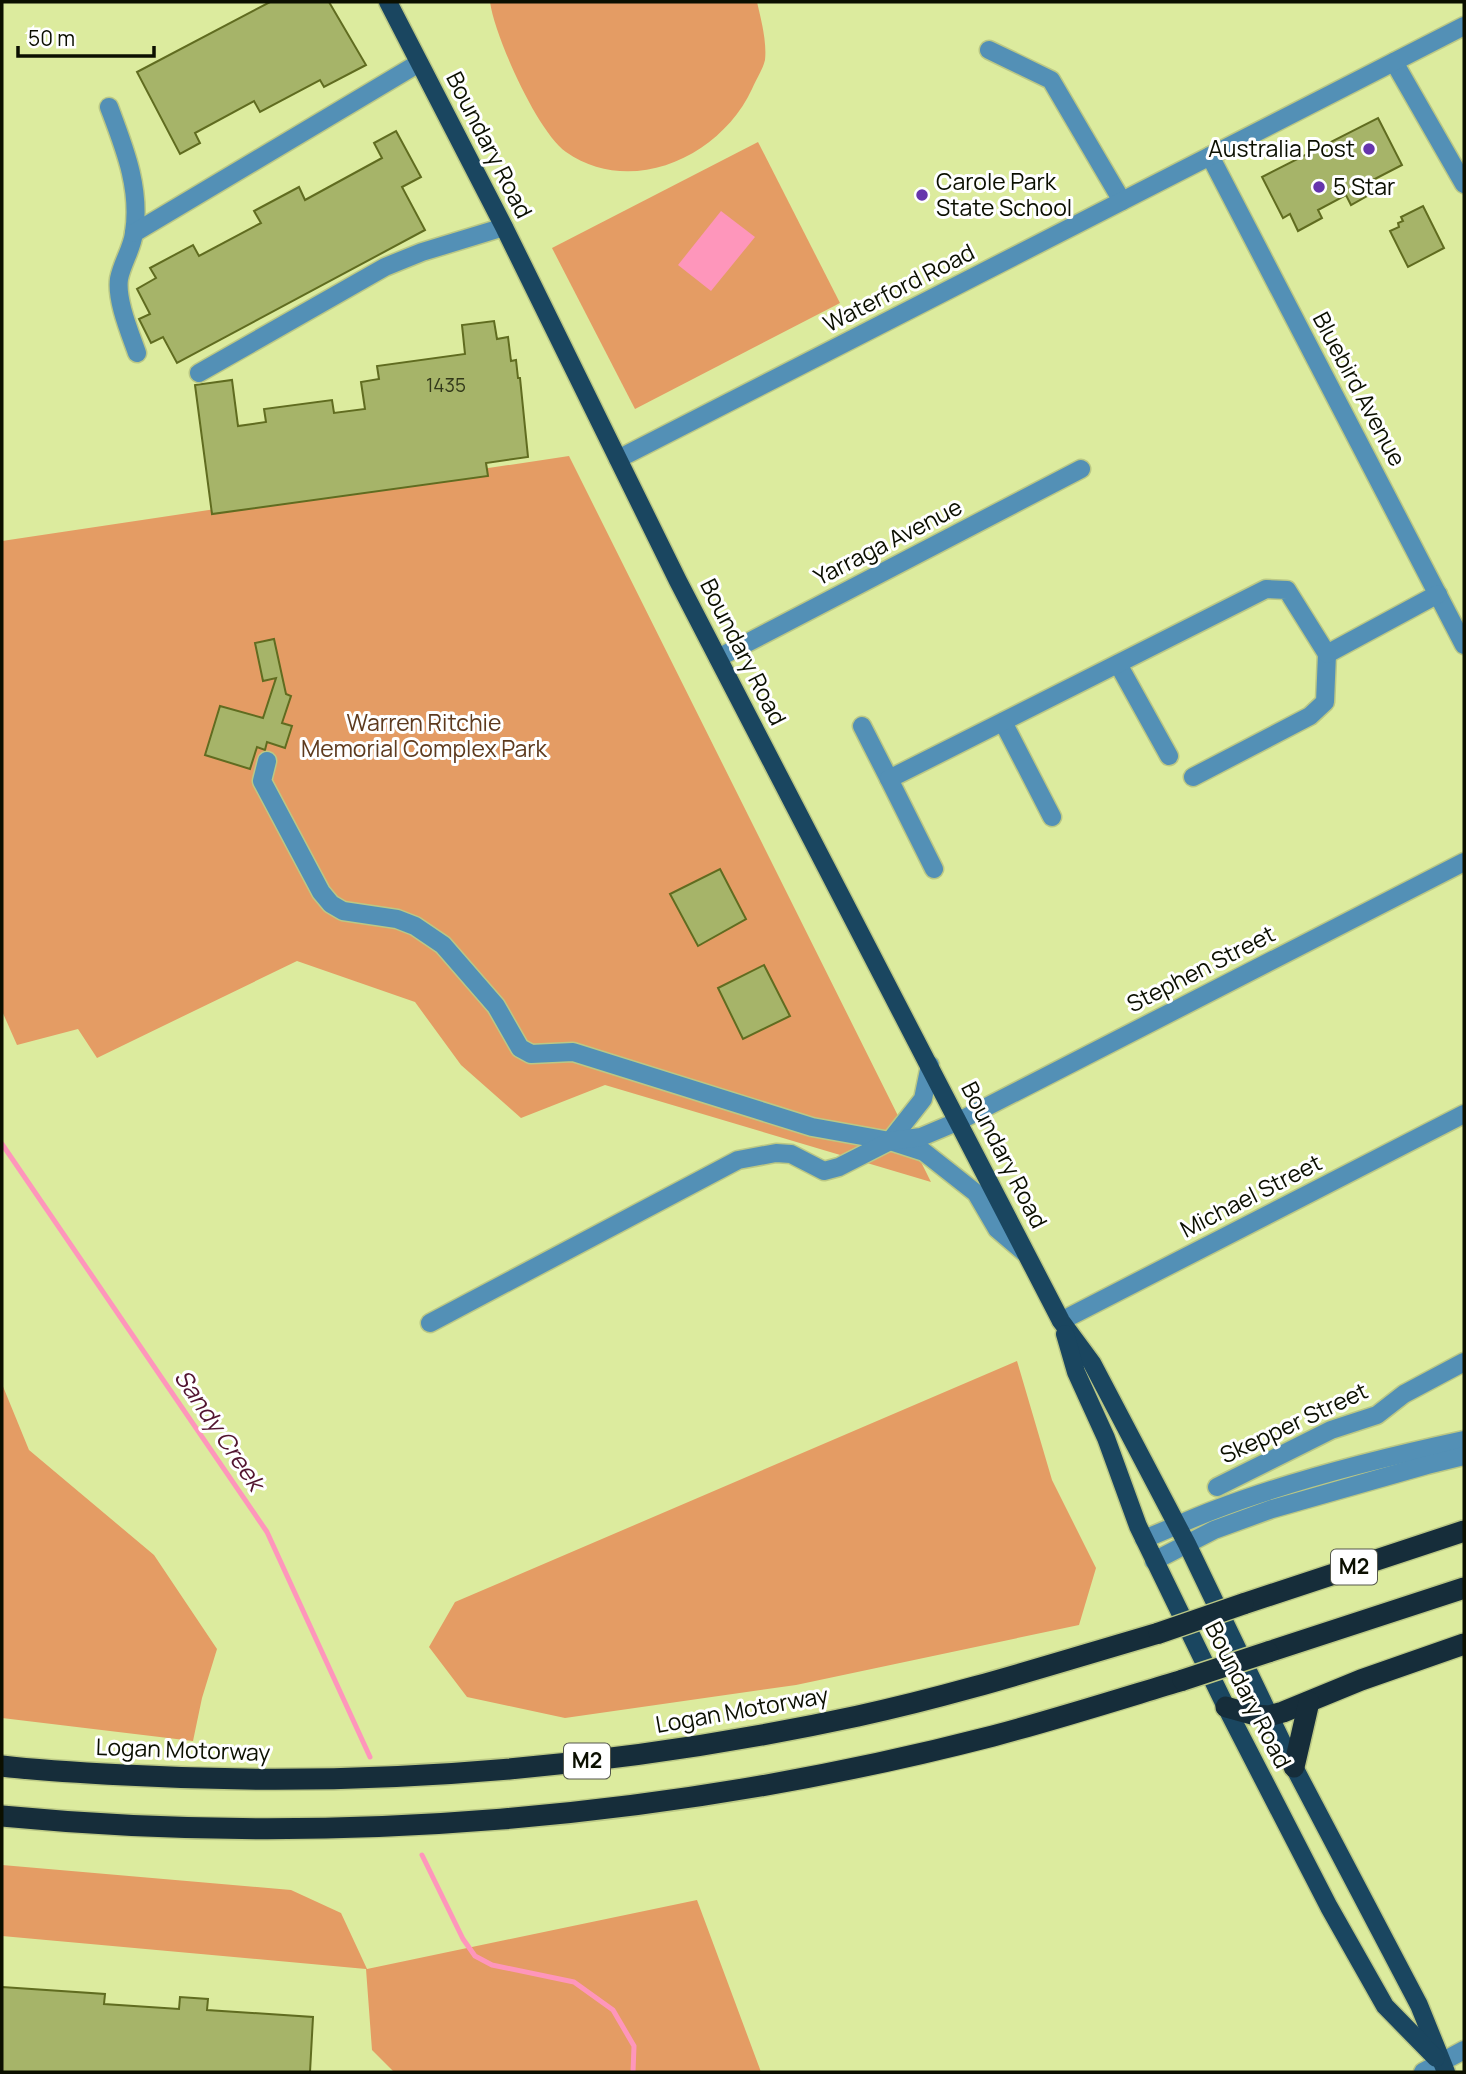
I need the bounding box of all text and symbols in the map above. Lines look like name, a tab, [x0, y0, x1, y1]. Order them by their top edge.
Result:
scale bar	[18, 14, 154, 58]
text: 50 m	[28, 24, 75, 52]
street label: Boundary Road	[439, 66, 541, 223]
place label: Australia Post	[1208, 132, 1355, 164]
marker: Australia Post	[1361, 141, 1377, 157]
place label: Carole Park State School	[936, 165, 1072, 223]
place label: 5 Star	[1333, 170, 1395, 202]
marker: 5 Star	[1311, 179, 1327, 195]
marker: Carole Park State School	[914, 187, 930, 203]
street label: Waterford Road	[817, 235, 980, 339]
street label: Bluebird Avenue	[1306, 306, 1414, 471]
house number: 1435	[426, 372, 466, 398]
street label: Yarraga Avenue	[808, 490, 967, 592]
street label: Boundary Road	[693, 573, 795, 730]
park label: Warren Ritchie Memorial Complex Park	[301, 706, 548, 764]
street label: Stephen Street	[1121, 917, 1280, 1019]
street label: Boundary Road	[954, 1076, 1056, 1233]
street label: Michael Street	[1174, 1146, 1327, 1245]
water label: Sandy Creek	[168, 1362, 275, 1499]
street label: Skepper Street	[1215, 1374, 1373, 1470]
road number: M2	[1331, 1550, 1377, 1584]
street label: Boundary Road	[1198, 1616, 1300, 1773]
street label: Logan Motorway	[653, 1678, 831, 1740]
street label: Logan Motorway	[95, 1730, 271, 1768]
road number: M2	[564, 1744, 610, 1778]

